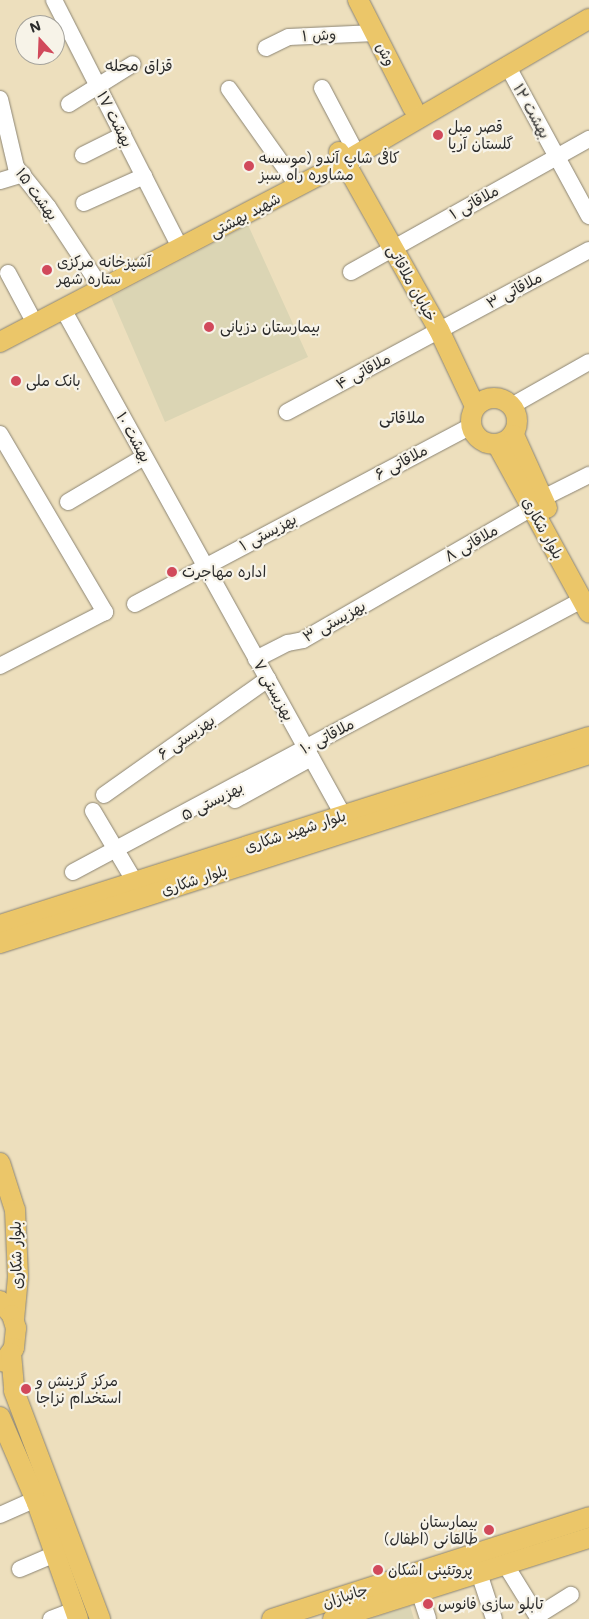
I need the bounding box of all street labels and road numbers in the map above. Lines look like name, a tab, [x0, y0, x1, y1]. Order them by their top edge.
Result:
street label: وش ۱	[302, 25, 336, 45]
street label: وش	[373, 39, 399, 69]
street label: ۱۲ بهشت	[510, 80, 554, 142]
street label: بهشت ۱۷	[93, 88, 137, 150]
street label: بهشت ۱۵	[12, 164, 62, 224]
street label: ملاقاتی ۱	[446, 181, 502, 223]
street label: شهید بهشتی	[207, 189, 283, 241]
street label: خیابان ملاقاتی	[384, 241, 440, 325]
street label: ملاقاتی ۳	[483, 268, 545, 312]
street label: ملاقاتی ۴	[333, 349, 393, 393]
street label: بهشت ۱۰	[113, 409, 155, 465]
street label: ۶ ملاقاتی	[372, 441, 430, 483]
street label: بلوار شکاری	[519, 494, 567, 562]
street label: بهزیستی ۱	[236, 509, 300, 555]
street label: ملاقاتی ۸	[441, 521, 501, 565]
street label: ۳ بهزیستی	[299, 596, 369, 646]
street label: ۷ بهزیستی	[250, 656, 298, 724]
street label: بهزیستی ۶	[154, 711, 218, 763]
street label: ۱۰ ملاقاتی	[297, 714, 357, 758]
street label: ۵ بهزیستی	[178, 778, 246, 824]
street label: بلوار شهید شکاری	[242, 806, 348, 856]
street label: بلوار شکاری	[159, 861, 229, 899]
street label: بلوار شکاری	[6, 1221, 26, 1289]
street label: جانبازان	[320, 1580, 370, 1612]

